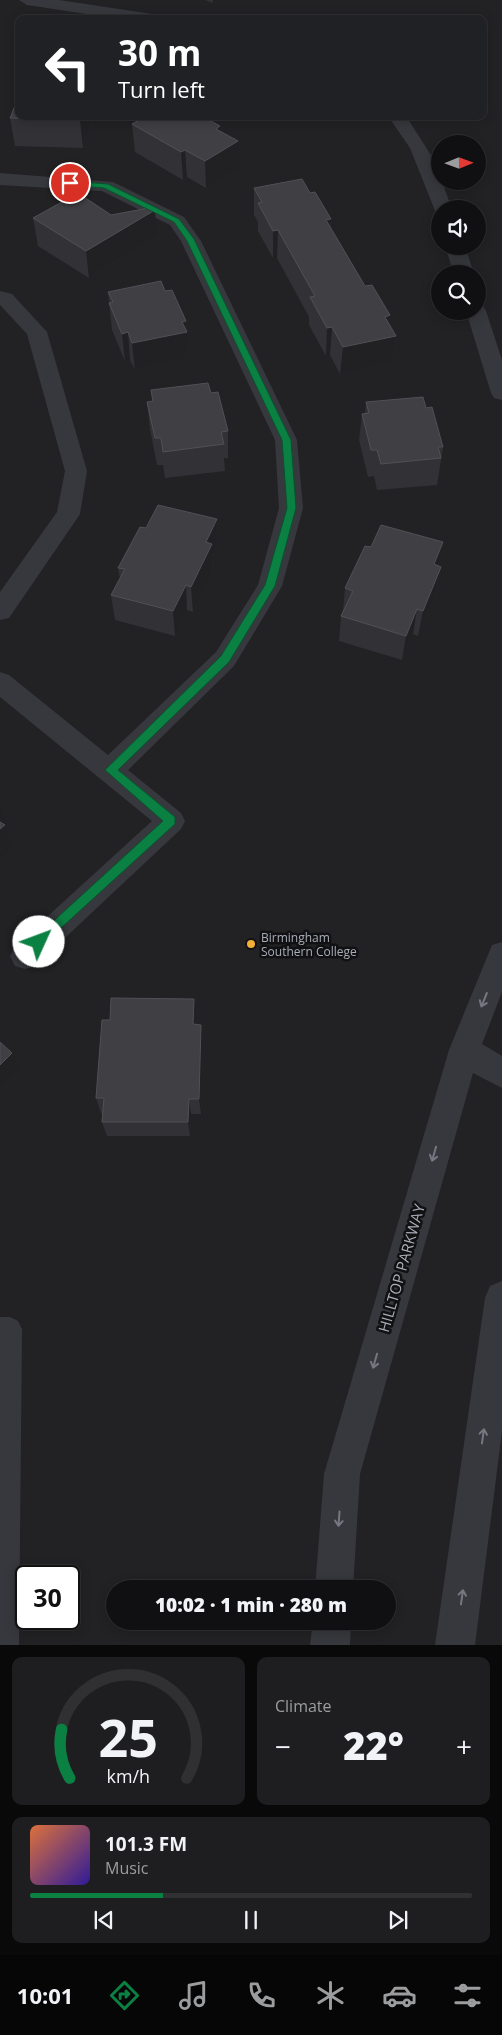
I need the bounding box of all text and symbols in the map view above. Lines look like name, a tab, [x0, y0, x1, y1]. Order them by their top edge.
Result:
text: 30 m	[118, 29, 201, 76]
icon: left	[35, 35, 100, 100]
text: Turn left	[118, 74, 205, 104]
north arrow	[431, 135, 486, 190]
map controls	[431, 135, 486, 320]
pin	[49, 162, 91, 204]
icon: arrive	[56, 169, 84, 197]
button: sound	[431, 200, 486, 255]
button: search	[431, 265, 486, 320]
position arrow	[12.0, 915, 64.0, 967]
place label: Birmingham Southern College	[261, 929, 357, 960]
marker: Birmingham Southern College	[245, 938, 257, 950]
one-way arrow	[478, 992, 488, 1007]
one-way arrow	[428, 1146, 438, 1162]
street label: HILLTOP PARKWAY	[373, 1201, 429, 1334]
one-way arrow	[369, 1353, 379, 1369]
one-way arrow	[479, 1428, 489, 1444]
one-way arrow	[335, 1511, 344, 1527]
speed limit sign: 30	[15, 1565, 80, 1630]
one-way arrow	[457, 1589, 467, 1605]
text: 10:02 · 1 min · 280 m	[155, 1592, 347, 1618]
text: Climate	[275, 1695, 332, 1717]
text: 25	[99, 1701, 158, 1772]
text: 22°	[343, 1719, 404, 1771]
text: −	[275, 1727, 291, 1765]
text: +	[456, 1727, 472, 1765]
text: km/h	[107, 1764, 150, 1788]
text: 101.3 FM	[105, 1831, 187, 1857]
text: Music	[105, 1857, 149, 1879]
icon: previous	[90, 1906, 118, 1934]
icon: pause	[237, 1906, 265, 1934]
icon: next	[384, 1906, 412, 1934]
icon: directions	[107, 1978, 142, 2013]
icon: music	[176, 1978, 211, 2013]
icon: phone	[244, 1978, 279, 2013]
icon: climate	[313, 1978, 348, 2013]
icon: car	[382, 1978, 417, 2013]
icon: filters	[450, 1978, 485, 2013]
text: 10:01	[17, 1980, 73, 2010]

